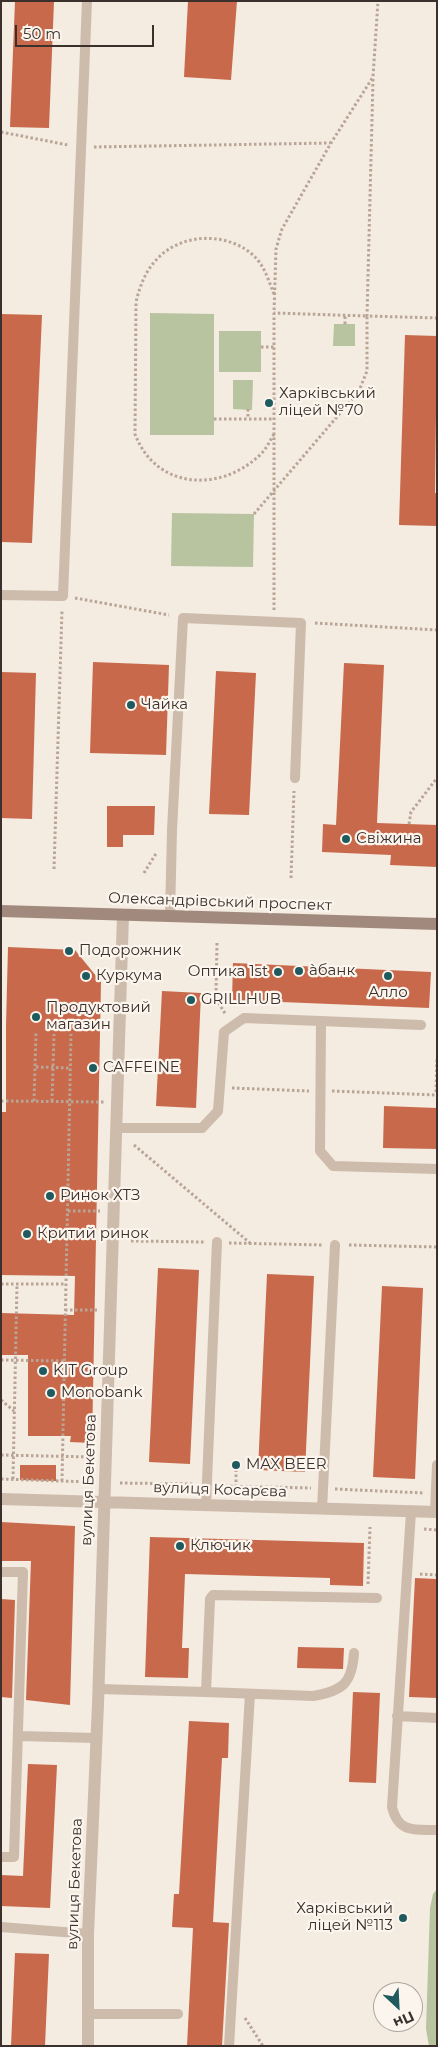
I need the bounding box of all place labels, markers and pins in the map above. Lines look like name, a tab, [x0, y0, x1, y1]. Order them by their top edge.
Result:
place label: Харківський ліцей №70	[279, 385, 376, 420]
marker: Харківський ліцей №70	[263, 397, 275, 409]
place label: Чайка	[141, 696, 188, 714]
marker: Чайка	[125, 699, 137, 711]
place label: Свіжина	[356, 830, 422, 848]
marker: Свіжина	[340, 833, 352, 845]
place label: Подорожник	[79, 942, 181, 960]
marker: Подорожник	[63, 945, 75, 957]
place label: а̀банк	[309, 962, 355, 980]
place label: Оптика 1st	[188, 963, 268, 981]
marker: а̀банк	[293, 965, 305, 977]
marker: Оптика 1st	[272, 966, 284, 978]
place label: Куркума	[96, 967, 162, 985]
marker: Куркума	[80, 970, 92, 982]
marker: Алло	[382, 970, 394, 982]
place label: Алло	[368, 984, 408, 1002]
place label: GRILLHUB	[201, 991, 281, 1009]
marker: GRILLHUB	[185, 994, 197, 1006]
place label: Продуктовий магазин	[46, 999, 151, 1034]
marker: Продуктовий магазин	[30, 1011, 42, 1023]
place label: CAFFEINE	[103, 1059, 180, 1077]
marker: CAFFEINE	[87, 1062, 99, 1074]
place label: Ринок ХТЗ	[60, 1187, 140, 1205]
marker: Ринок ХТЗ	[44, 1190, 56, 1202]
place label: Критий ринок	[37, 1225, 149, 1243]
marker: Критий ринок	[21, 1228, 33, 1240]
place label: KIT Group	[53, 1362, 128, 1380]
marker: KIT Group	[37, 1365, 49, 1377]
place label: Monobank	[61, 1384, 142, 1402]
marker: Monobank	[45, 1387, 57, 1399]
place label: MAX BEER	[246, 1456, 327, 1474]
marker: MAX BEER	[230, 1459, 242, 1471]
place label: Ключик	[190, 1537, 251, 1555]
marker: Ключик	[174, 1540, 186, 1552]
place label: Харківський ліцей №113	[296, 1900, 393, 1935]
marker: Харківський ліцей №113	[397, 1912, 409, 1924]

